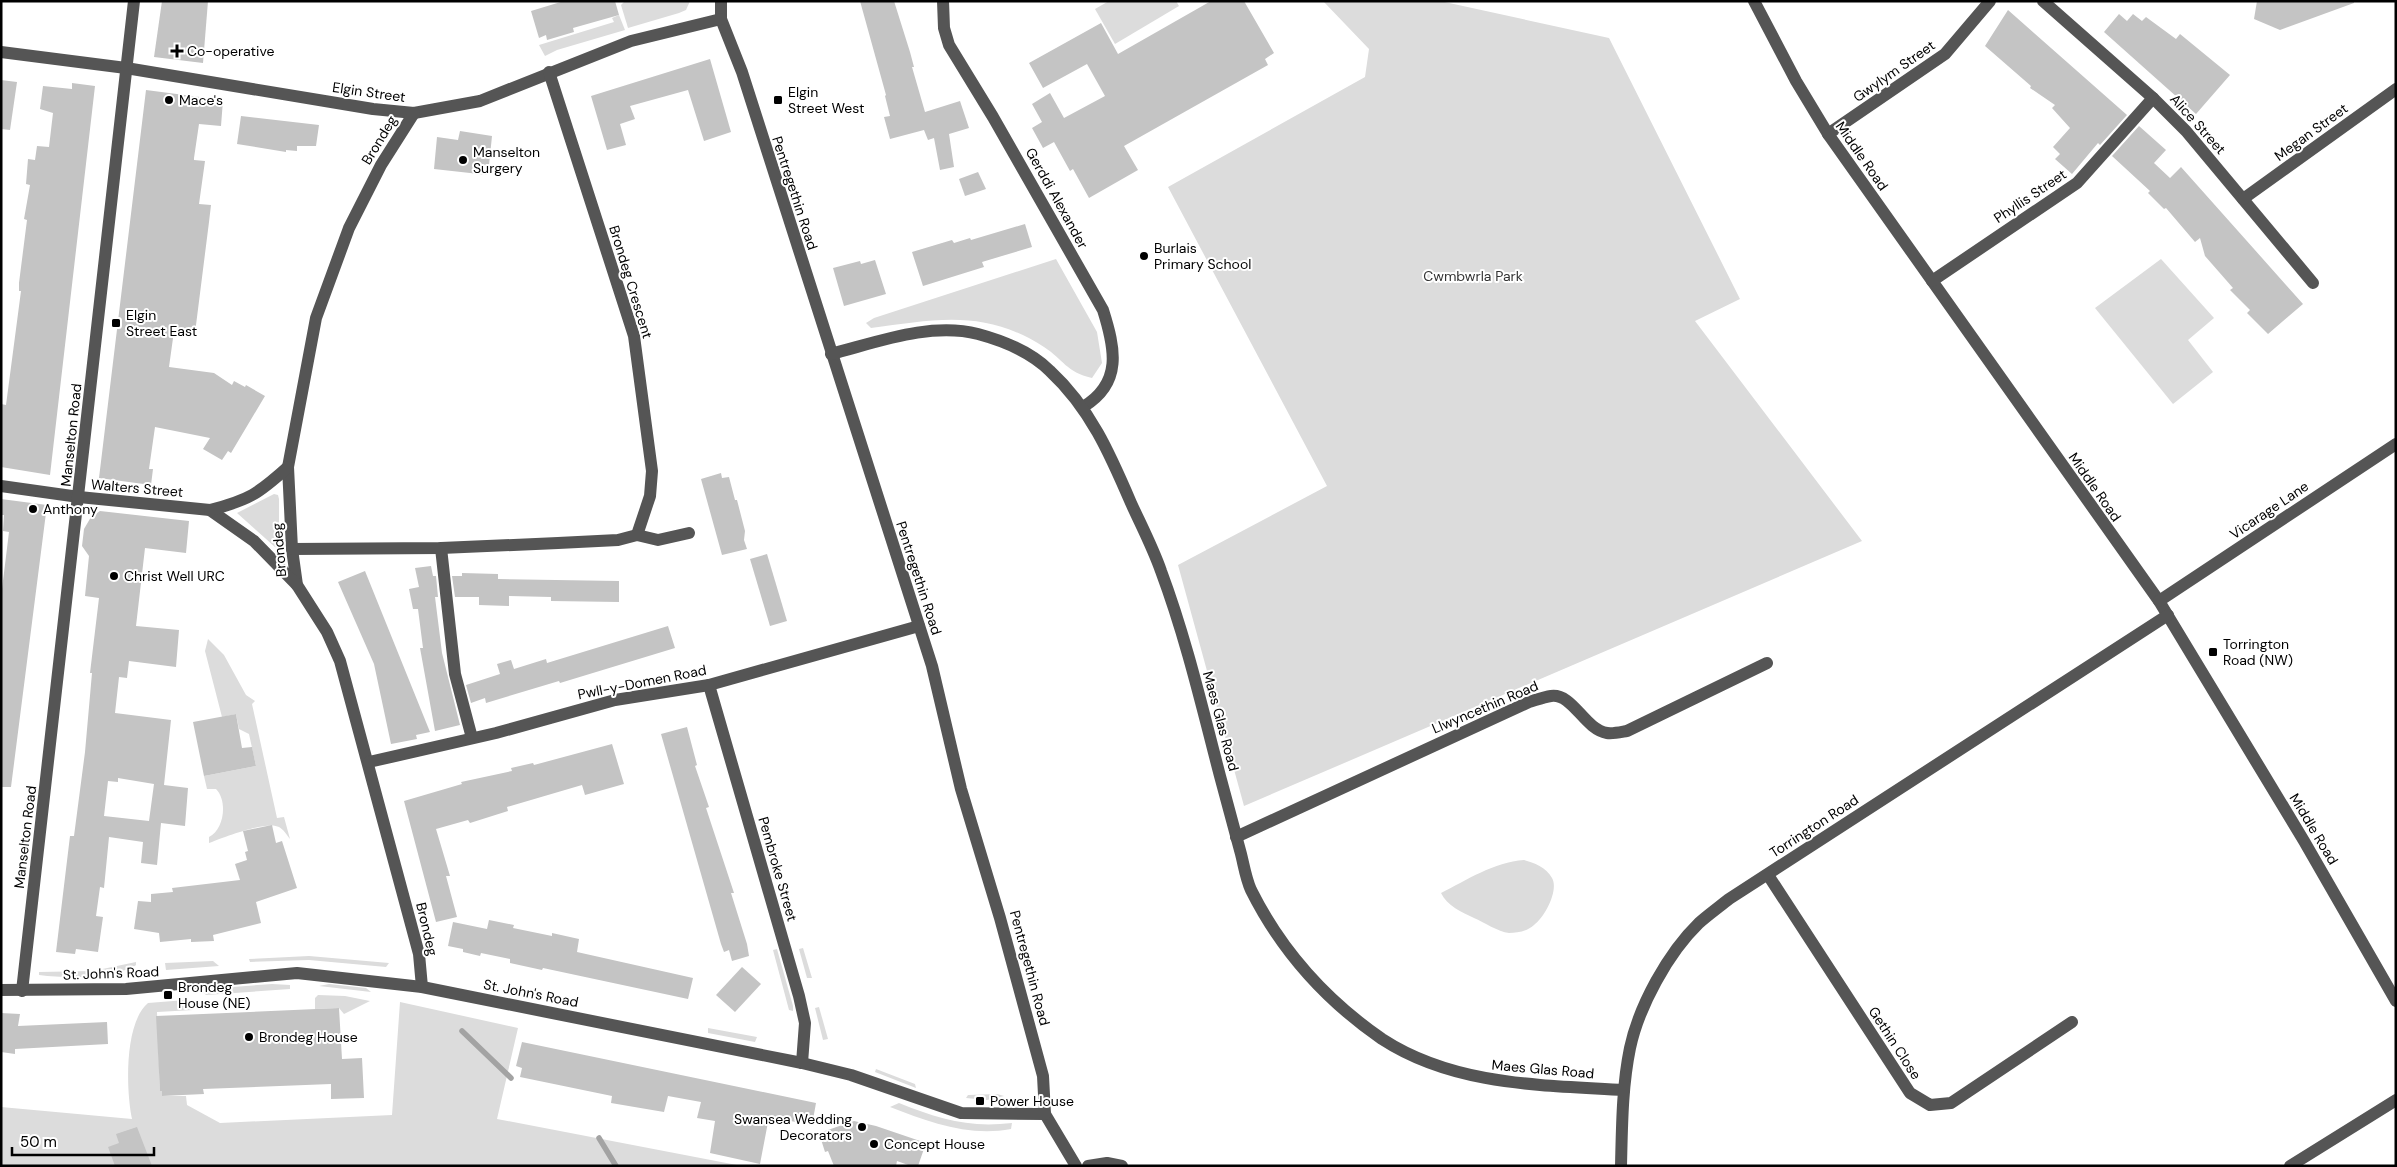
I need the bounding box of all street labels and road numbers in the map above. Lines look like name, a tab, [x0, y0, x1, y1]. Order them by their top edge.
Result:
street label: Gwylym Street	[1850, 36, 1938, 106]
street label: Elgin Street	[331, 78, 407, 106]
street label: Alice Street	[2166, 90, 2230, 158]
street label: Megan Street	[2271, 99, 2351, 165]
street label: Brondeg	[357, 112, 401, 168]
street label: Middle Road	[1832, 118, 1892, 194]
street label: Pentregethin Road	[768, 134, 822, 252]
street label: Gerddi Alexander	[1022, 144, 1092, 252]
street label: Phyllis Street	[1990, 165, 2070, 227]
street label: Brondeg Crescent	[605, 223, 657, 341]
street label: Manselton Road	[57, 383, 85, 487]
street label: Middle Road	[2065, 449, 2125, 525]
street label: Walters Street	[90, 475, 184, 501]
street label: Vicarage Lane	[2226, 477, 2312, 543]
street label: Pentregethin Road	[892, 519, 946, 637]
street label: Brondeg	[268, 522, 290, 578]
street label: Pwll-y-Domen Road	[576, 661, 708, 703]
street label: Maes Glas Road	[1199, 669, 1243, 773]
street label: Llwyncethin Road	[1429, 676, 1541, 738]
street label: Manselton Road	[10, 785, 40, 889]
street label: Middle Road	[2286, 790, 2342, 868]
street label: Torrington Road	[1766, 791, 1862, 861]
street label: Pembroke Street	[754, 815, 802, 923]
street label: Brondeg	[412, 901, 442, 958]
street label: Pentregethin Road	[1006, 908, 1054, 1028]
street label: St. John's Road	[63, 962, 159, 984]
street label: St. John's Road	[482, 975, 580, 1011]
street label: Gethin Close	[1865, 1003, 1925, 1083]
street label: Maes Glas Road	[1491, 1056, 1595, 1082]

